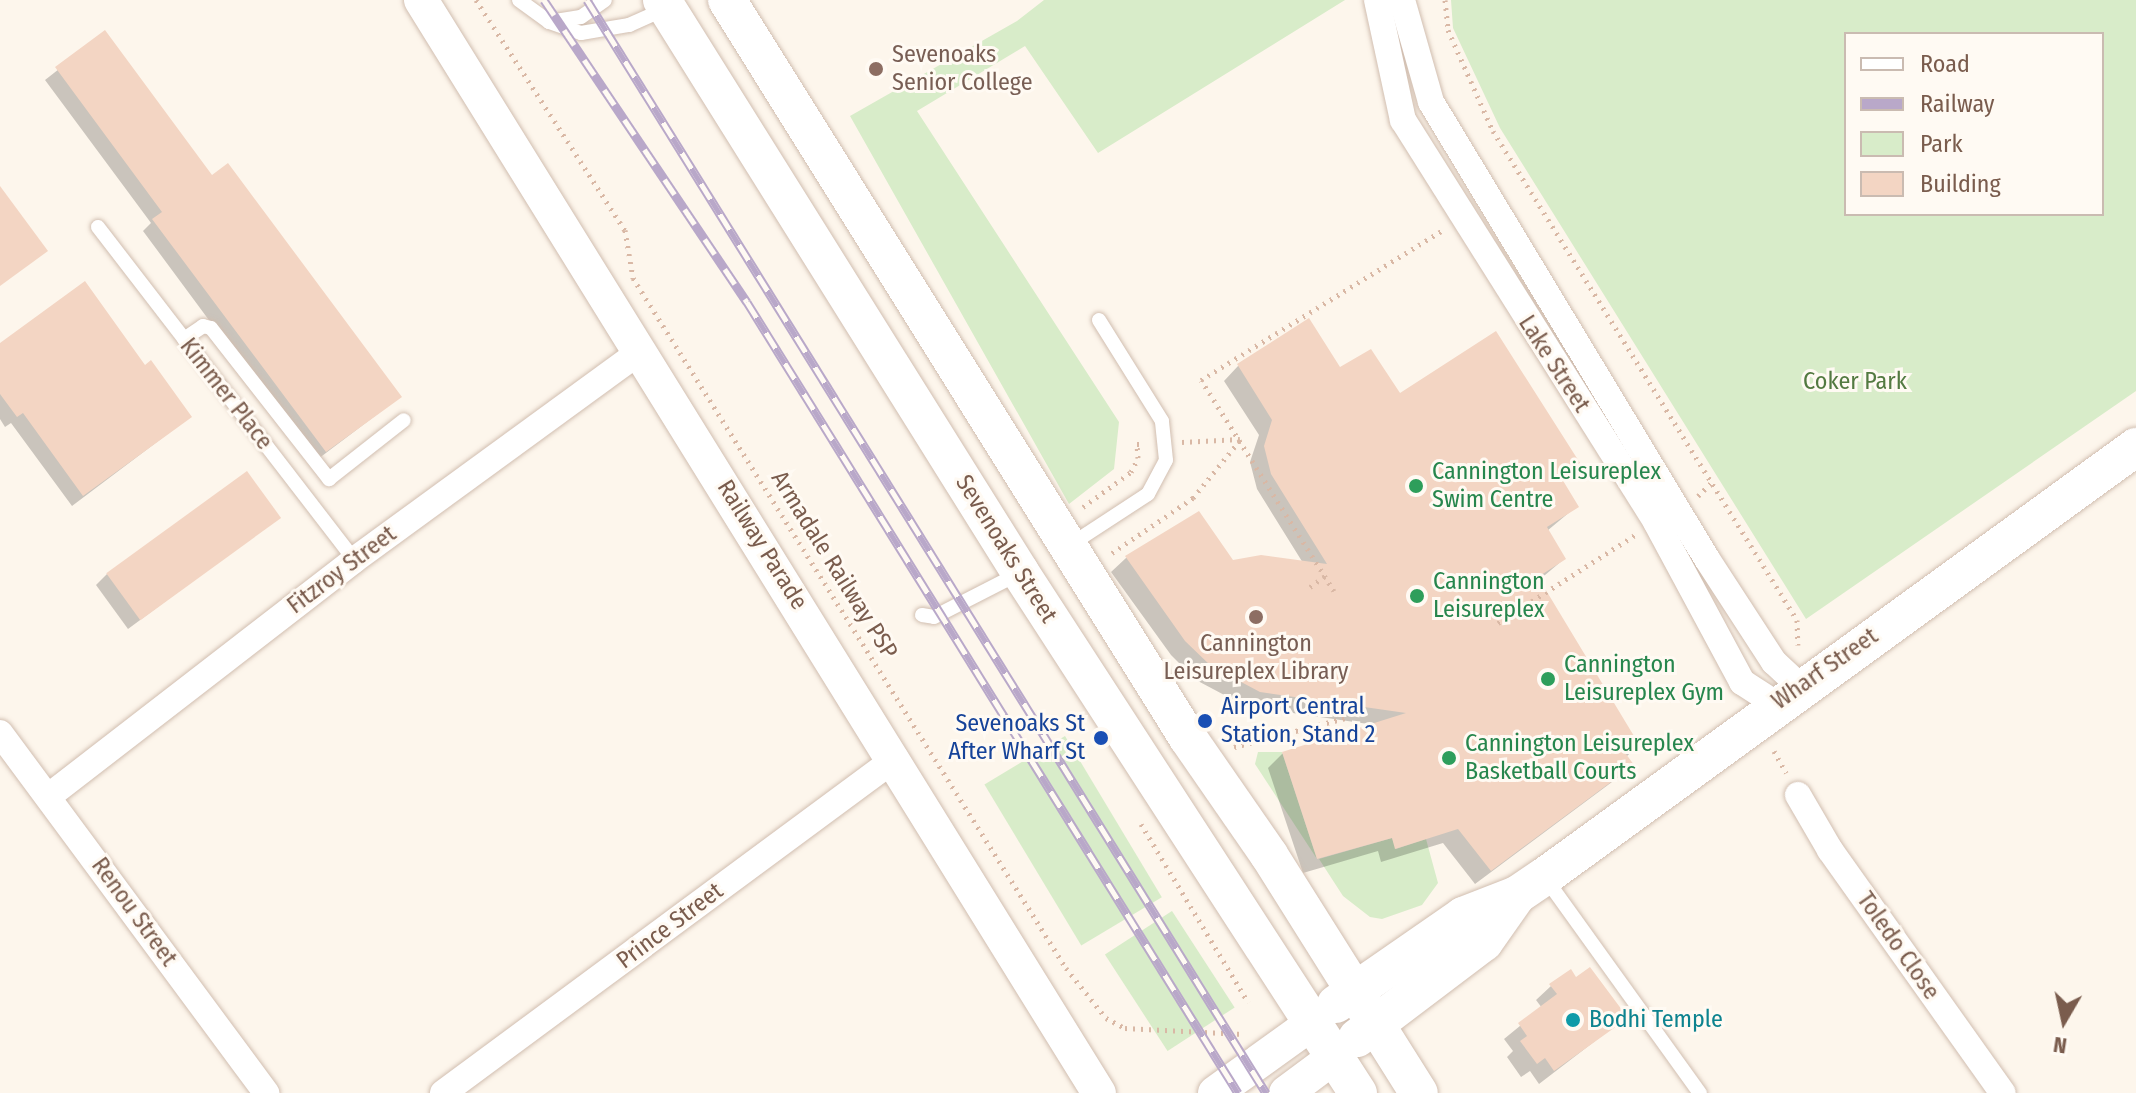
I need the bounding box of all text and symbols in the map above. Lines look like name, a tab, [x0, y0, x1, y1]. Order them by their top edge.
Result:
legend	[1844, 32, 2104, 216]
place label: Sevenoaks Senior College	[892, 41, 1033, 97]
text: Road	[1920, 50, 1970, 78]
marker: Sevenoaks Senior College	[867, 60, 885, 78]
text: Railway	[1920, 90, 1995, 118]
text: Park	[1920, 130, 1963, 158]
text: Building	[1920, 170, 2001, 198]
street label: Lake Street	[1512, 310, 1596, 418]
street label: Kimmer Place	[174, 333, 278, 455]
park label: Coker Park	[1803, 368, 1907, 396]
place label: Cannington Leisureplex Swim Centre	[1432, 458, 1661, 514]
street label: Armadale Railway PSP	[765, 466, 903, 664]
street label: Sevenoaks Street	[949, 470, 1063, 628]
street label: Railway Parade	[711, 475, 813, 615]
marker: Cannington Leisureplex Swim Centre	[1407, 477, 1425, 495]
street label: Fitzroy Street	[282, 520, 402, 620]
place label: Cannington Leisureplex	[1433, 568, 1545, 624]
marker: Cannington Leisureplex	[1408, 587, 1426, 605]
marker: Cannington Leisureplex Library	[1247, 608, 1265, 626]
street label: Wharf Street	[1766, 622, 1884, 716]
place label: Cannington Leisureplex Library	[1163, 630, 1349, 686]
place label: Cannington Leisureplex Gym	[1564, 651, 1724, 707]
marker: Cannington Leisureplex Gym	[1539, 670, 1557, 688]
place label: Airport Central Station, Stand 2	[1221, 693, 1375, 749]
place label: Sevenoaks St After Wharf St	[948, 710, 1085, 766]
marker: Airport Central Station, Stand 2	[1196, 712, 1214, 730]
marker: Sevenoaks St After Wharf St	[1092, 729, 1110, 747]
place label: Cannington Leisureplex Basketball Courts	[1465, 730, 1694, 786]
marker: Cannington Leisureplex Basketball Courts	[1440, 749, 1458, 767]
street label: Renou Street	[85, 852, 183, 972]
street label: Prince Street	[611, 877, 729, 975]
street label: Toledo Close	[1850, 887, 1946, 1005]
north arrow	[2024, 981, 2104, 1061]
place label: Bodhi Temple	[1589, 1006, 1723, 1034]
marker: Bodhi Temple	[1564, 1011, 1582, 1029]
text: N	[2052, 1031, 2069, 1060]

